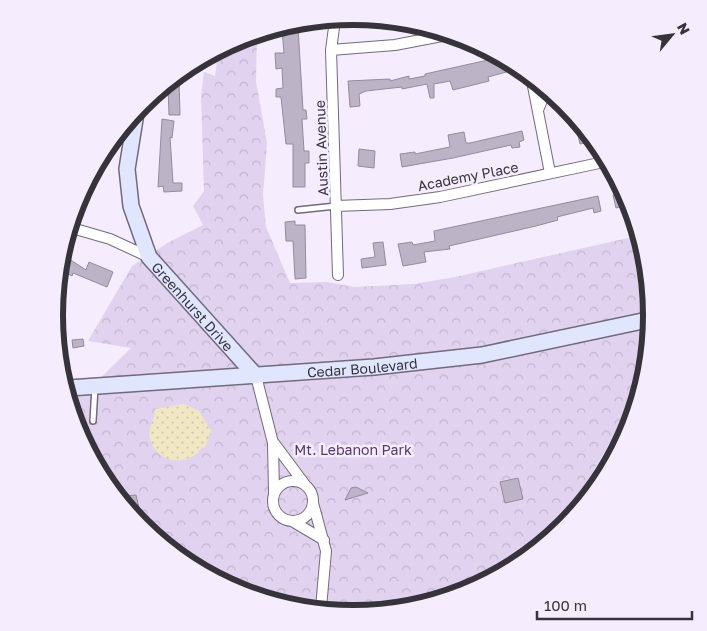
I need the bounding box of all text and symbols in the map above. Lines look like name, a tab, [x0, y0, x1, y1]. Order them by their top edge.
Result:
north arrow	[647, 10, 697, 60]
text: N	[674, 20, 694, 37]
street label: Austin Avenue	[311, 100, 331, 196]
street label: Academy Place	[416, 158, 520, 194]
street label: Greenhurst Drive	[149, 258, 238, 354]
street label: Cedar Boulevard	[306, 354, 418, 380]
park label: Mt. Lebanon Park	[294, 441, 412, 458]
scale bar	[537, 588, 692, 620]
text: 100 m	[544, 596, 587, 614]

